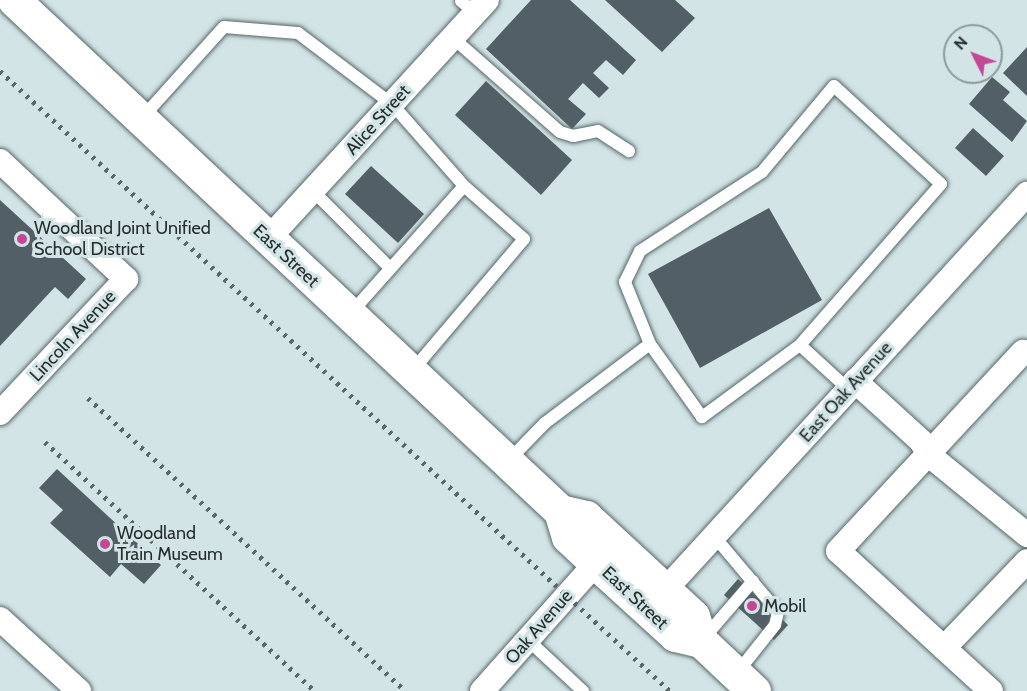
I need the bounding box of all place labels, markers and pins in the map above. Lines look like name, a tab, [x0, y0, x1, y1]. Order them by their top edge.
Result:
place label: Woodland Joint Unified School District	[34, 218, 211, 260]
marker: Woodland Joint Unified School District	[15, 232, 29, 246]
place label: Woodland Train Museum	[117, 523, 223, 566]
marker: Woodland Train Museum	[98, 537, 112, 551]
place label: Mobil	[764, 595, 806, 617]
marker: Mobil	[745, 599, 759, 613]

